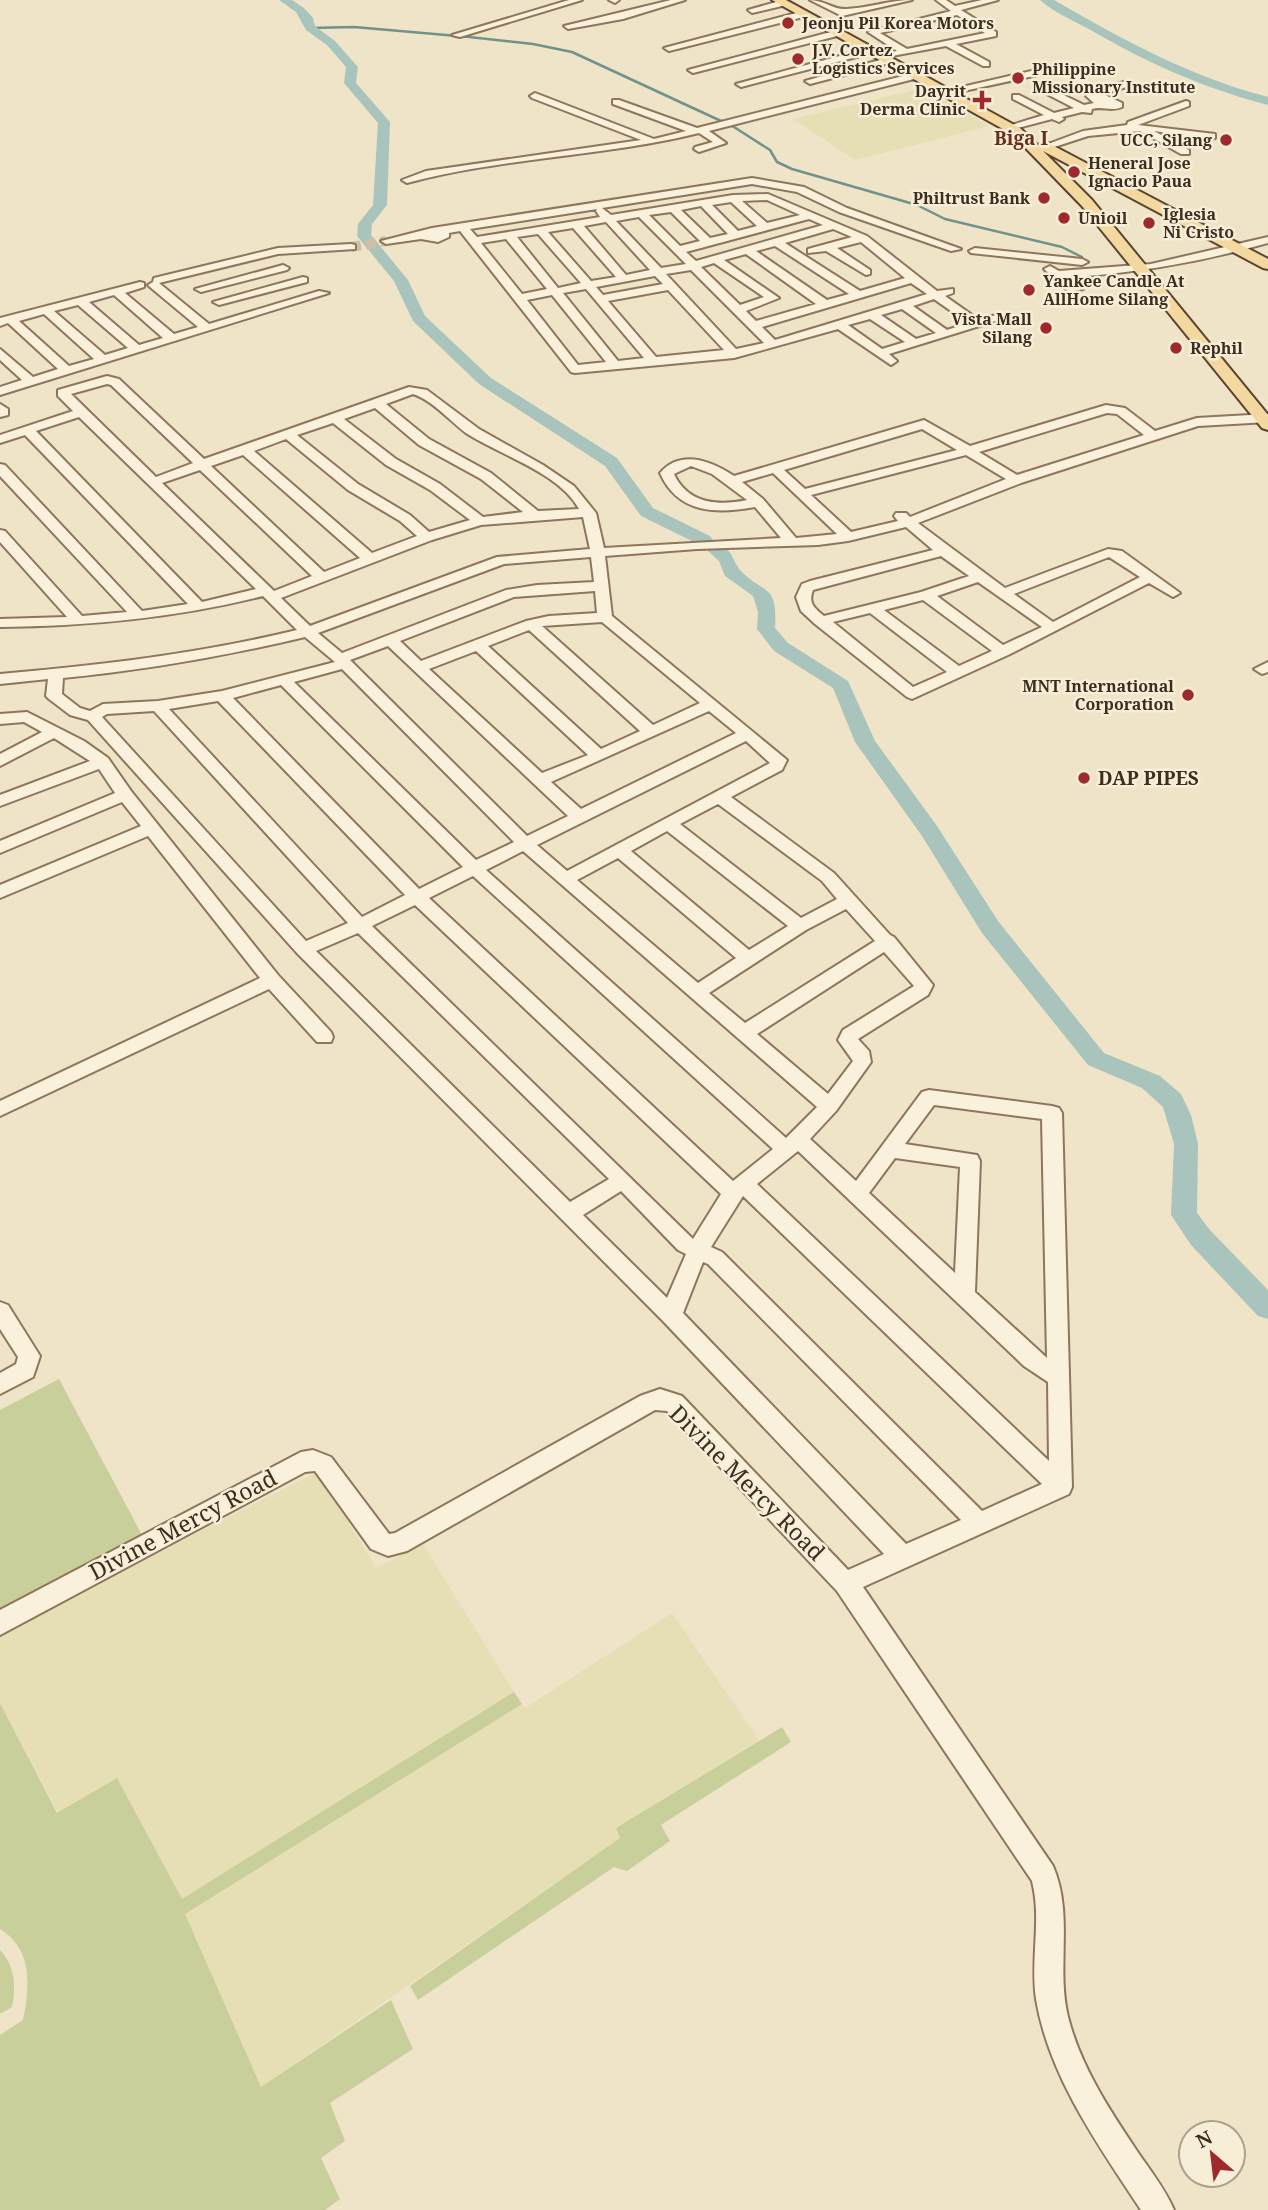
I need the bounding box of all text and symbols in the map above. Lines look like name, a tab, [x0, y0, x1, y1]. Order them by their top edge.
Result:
place label: Jeonju Pil Korea Motors	[801, 12, 994, 34]
marker: Jeonju Pil Korea Motors	[780, 15, 796, 31]
place label: J.V. Cortez Logistics Services	[811, 39, 955, 79]
marker: J.V. Cortez Logistics Services	[790, 51, 806, 67]
place label: Philippine Missionary Institute	[1032, 58, 1195, 98]
marker: Philippine Missionary Institute	[1010, 70, 1026, 86]
place label: Dayrit Derma Clinic	[860, 80, 967, 120]
marker: Dayrit Derma Clinic	[972, 90, 992, 110]
district label: Biga I	[994, 125, 1048, 151]
place label: UCC, Silang	[1120, 129, 1212, 151]
marker: UCC, Silang	[1218, 132, 1234, 148]
place label: Heneral Jose Ignacio Paua	[1088, 152, 1192, 192]
marker: Heneral Jose Ignacio Paua	[1066, 164, 1082, 180]
place label: Philtrust Bank	[913, 187, 1031, 209]
marker: Philtrust Bank	[1036, 190, 1052, 206]
place label: Iglesia Ni Cristo	[1163, 203, 1234, 243]
place label: Unioil	[1078, 207, 1128, 229]
marker: Unioil	[1056, 210, 1072, 226]
marker: Iglesia Ni Cristo	[1141, 215, 1157, 231]
place label: Yankee Candle At AllHome Silang	[1043, 270, 1185, 310]
marker: Yankee Candle At AllHome Silang	[1021, 282, 1037, 298]
place label: Vista Mall Silang	[951, 308, 1032, 348]
marker: Vista Mall Silang	[1038, 320, 1054, 336]
place label: Rephil	[1190, 337, 1243, 359]
marker: Rephil	[1168, 340, 1184, 356]
place label: MNT International Corporation	[1022, 675, 1174, 715]
marker: MNT International Corporation	[1180, 687, 1196, 703]
place label: DAP PIPES	[1098, 765, 1199, 791]
marker: DAP PIPES	[1076, 770, 1092, 786]
street label: Divine Mercy Road	[663, 1397, 833, 1567]
street label: Divine Mercy Road	[83, 1461, 282, 1587]
north arrow	[1177, 2119, 1247, 2189]
text: N	[1191, 2124, 1217, 2154]

